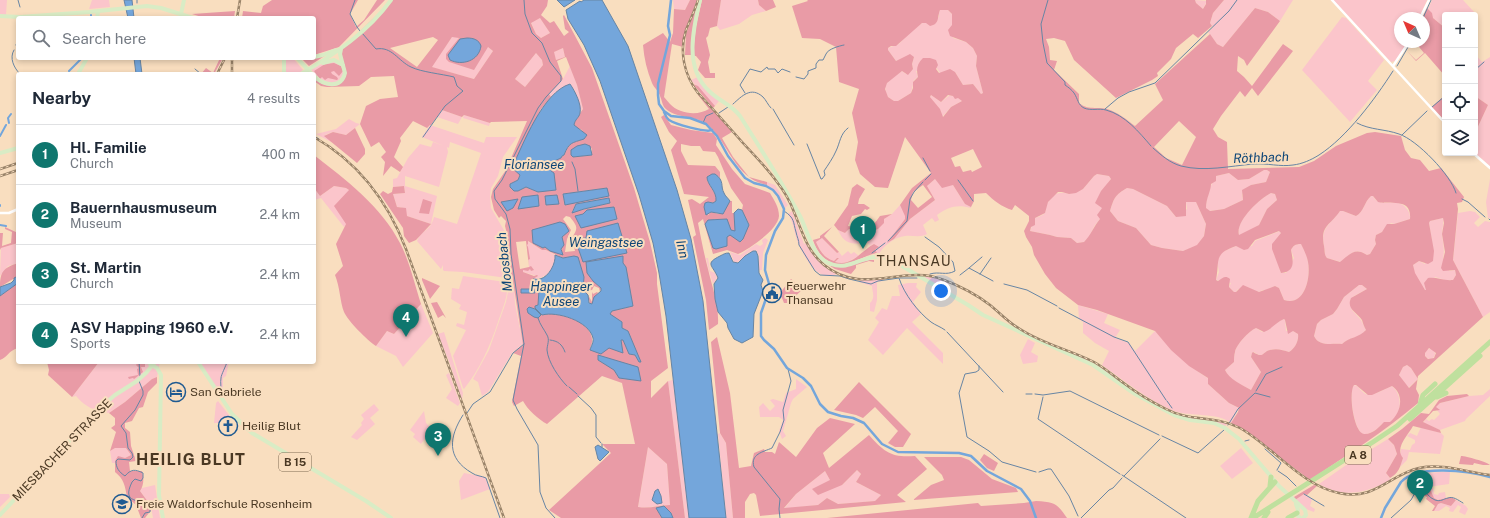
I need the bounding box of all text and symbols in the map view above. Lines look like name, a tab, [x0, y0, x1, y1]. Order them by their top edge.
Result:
north arrow	[1394, 12, 1430, 48]
map controls	[1442, 12, 1478, 156]
button: +	[1442, 12, 1478, 48]
search box	[16, 16, 316, 60]
icon: search	[30, 27, 52, 49]
text: Search here	[62, 30, 146, 47]
button: −	[1442, 48, 1478, 84]
button: locate	[1442, 84, 1478, 120]
text: Nearby	[32, 88, 91, 108]
text: 4 results	[247, 91, 300, 106]
button: layers	[1442, 120, 1478, 156]
text: Hl. Familie	[70, 139, 147, 156]
text: 1	[42, 147, 48, 162]
text: 400 m	[262, 147, 300, 162]
water label: Röthbach	[1233, 149, 1289, 166]
text: Church	[70, 156, 114, 171]
water label: Floriansee	[504, 157, 564, 172]
text: Bauernhausmuseum	[70, 199, 217, 216]
text: 2	[41, 207, 49, 222]
text: 2.4 km	[260, 207, 300, 222]
text: Museum	[70, 216, 122, 231]
pin: 1	[850, 216, 876, 249]
water label: Moosbach	[494, 231, 515, 292]
water label: Weingastsee	[569, 235, 643, 250]
water label: Inn	[673, 239, 692, 260]
district label: THANSAU	[877, 253, 951, 269]
text: St. Martin	[70, 259, 141, 276]
text: 3	[41, 267, 49, 282]
text: 2.4 km	[260, 267, 300, 282]
text: Church	[70, 276, 114, 291]
water label: Happinger Ausee	[530, 279, 592, 309]
place label: Feuerwehr Thansau	[786, 279, 846, 307]
your location	[931, 281, 951, 301]
public building icon: Feuerwehr Thansau	[761, 282, 783, 304]
pin: 4	[393, 304, 419, 337]
text: ASV Happing 1960 e.V.	[70, 319, 233, 336]
text: 4	[41, 327, 49, 342]
text: 2.4 km	[260, 327, 300, 342]
text: Sports	[70, 336, 110, 351]
hotel icon: San Gabriele	[165, 381, 187, 403]
place label: San Gabriele	[190, 385, 262, 399]
street label: MIESBACHER STRASSE	[9, 396, 115, 504]
church icon: Heilig Blut	[217, 415, 239, 437]
place label: Heilig Blut	[242, 419, 301, 433]
pin: 3	[425, 423, 451, 456]
road number: A 8	[1345, 446, 1371, 464]
district label: HEILIG BLUT	[136, 450, 246, 469]
road number: B 15	[279, 453, 311, 471]
pin: 2	[1407, 470, 1433, 503]
school or university icon: Freie Waldorfschule Rosenheim	[111, 493, 133, 515]
place label: Freie Waldorfschule Rosenheim	[136, 497, 312, 511]

